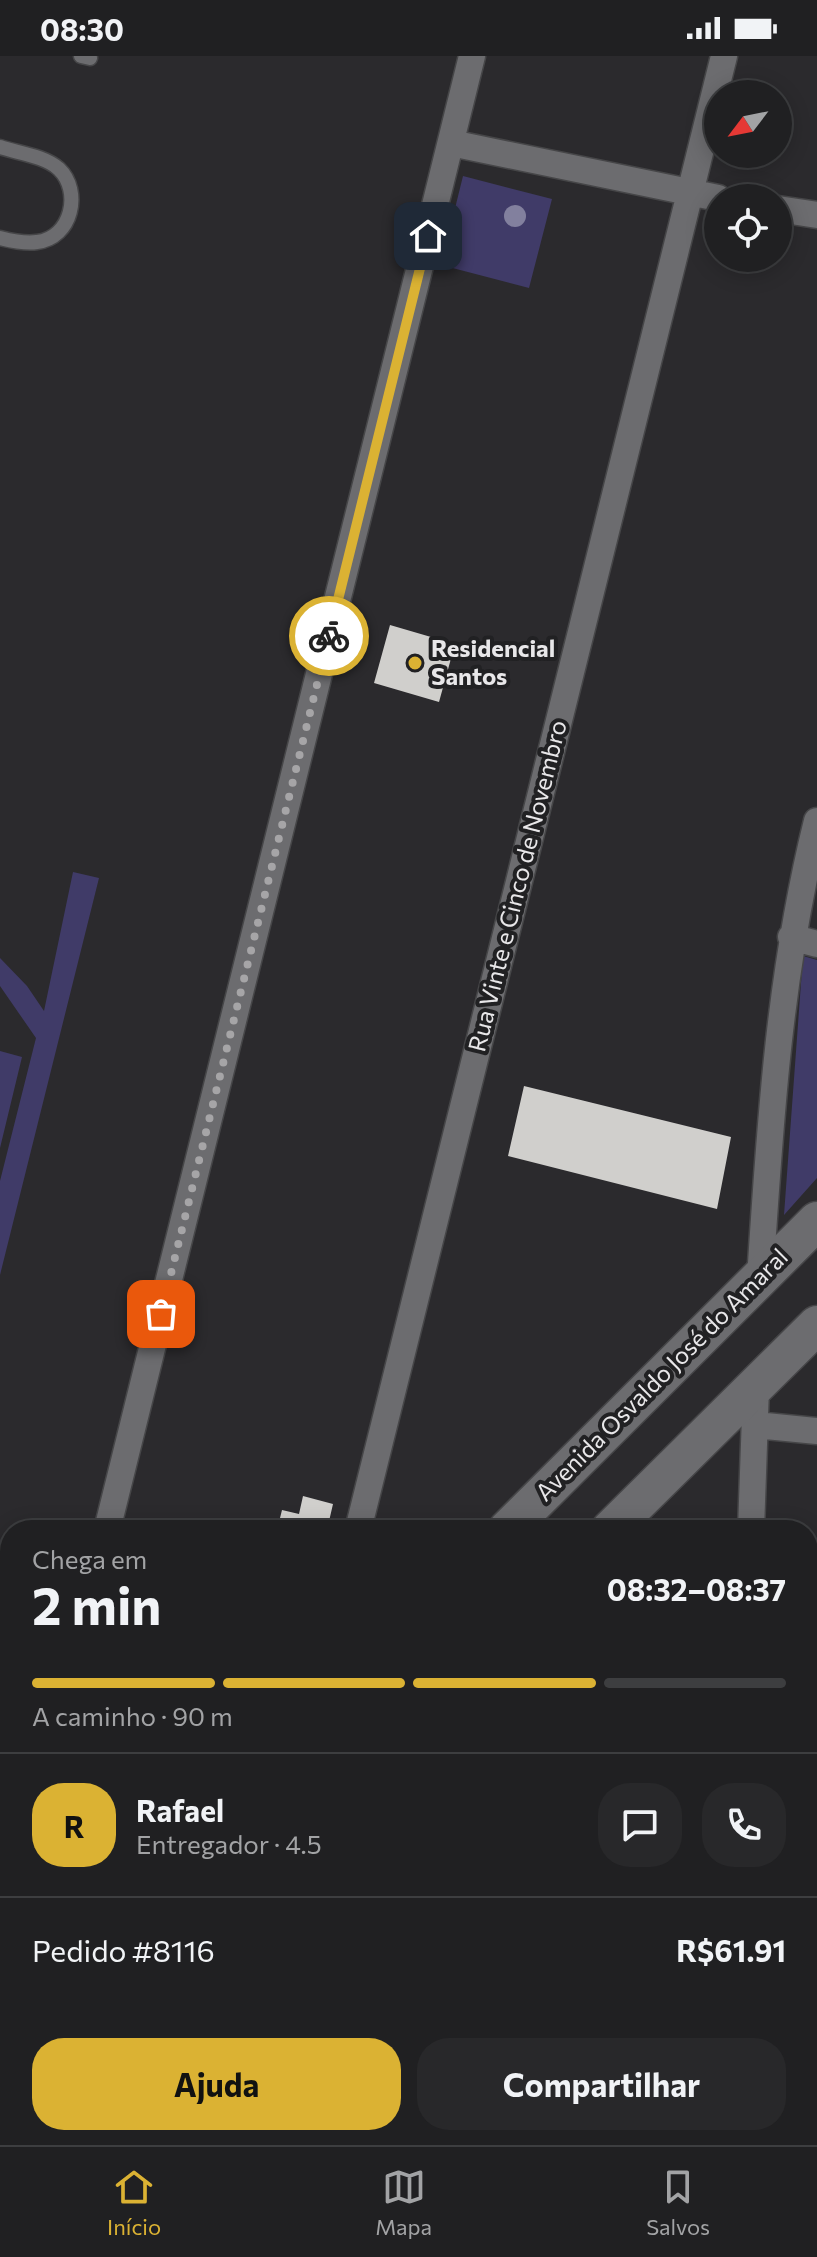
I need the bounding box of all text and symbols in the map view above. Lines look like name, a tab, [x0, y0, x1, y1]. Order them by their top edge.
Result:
text: 08:30	[40, 10, 124, 47]
north arrow	[704, 80, 792, 168]
map controls	[704, 80, 792, 272]
button: locate	[704, 184, 792, 272]
pin	[394, 202, 462, 270]
icon: home	[406, 214, 450, 258]
courier	[289, 596, 369, 676]
icon: bike	[307, 614, 351, 658]
place label: Residencial Santos	[431, 633, 555, 690]
marker: Residencial Santos	[406, 654, 424, 672]
street label: Rua Vinte e Cinco de Novembro	[461, 717, 572, 1054]
street label: Avenida Osvaldo José do Amaral	[529, 1242, 793, 1506]
pin	[127, 1280, 195, 1348]
icon: bag	[139, 1292, 183, 1336]
text: Chega em	[32, 1543, 147, 1574]
text: 08:32–08:37	[607, 1570, 786, 1607]
text: 2 min	[32, 1572, 161, 1636]
text: A caminho · 90 m	[32, 1700, 233, 1731]
button: chat	[598, 1783, 682, 1867]
button: phone	[702, 1783, 786, 1867]
text: Rafael	[136, 1791, 224, 1828]
text: R	[64, 1807, 84, 1844]
text: Entregador · 4.5	[136, 1828, 322, 1859]
text: Pedido #8116	[32, 1931, 215, 1968]
text: R$61.91	[676, 1931, 786, 1968]
button: Ajuda	[32, 2038, 401, 2130]
button: Compartilhar	[417, 2038, 786, 2130]
tab: Início	[107, 2165, 161, 2240]
tab: Mapa	[375, 2165, 432, 2240]
tab: Salvos	[646, 2165, 710, 2240]

